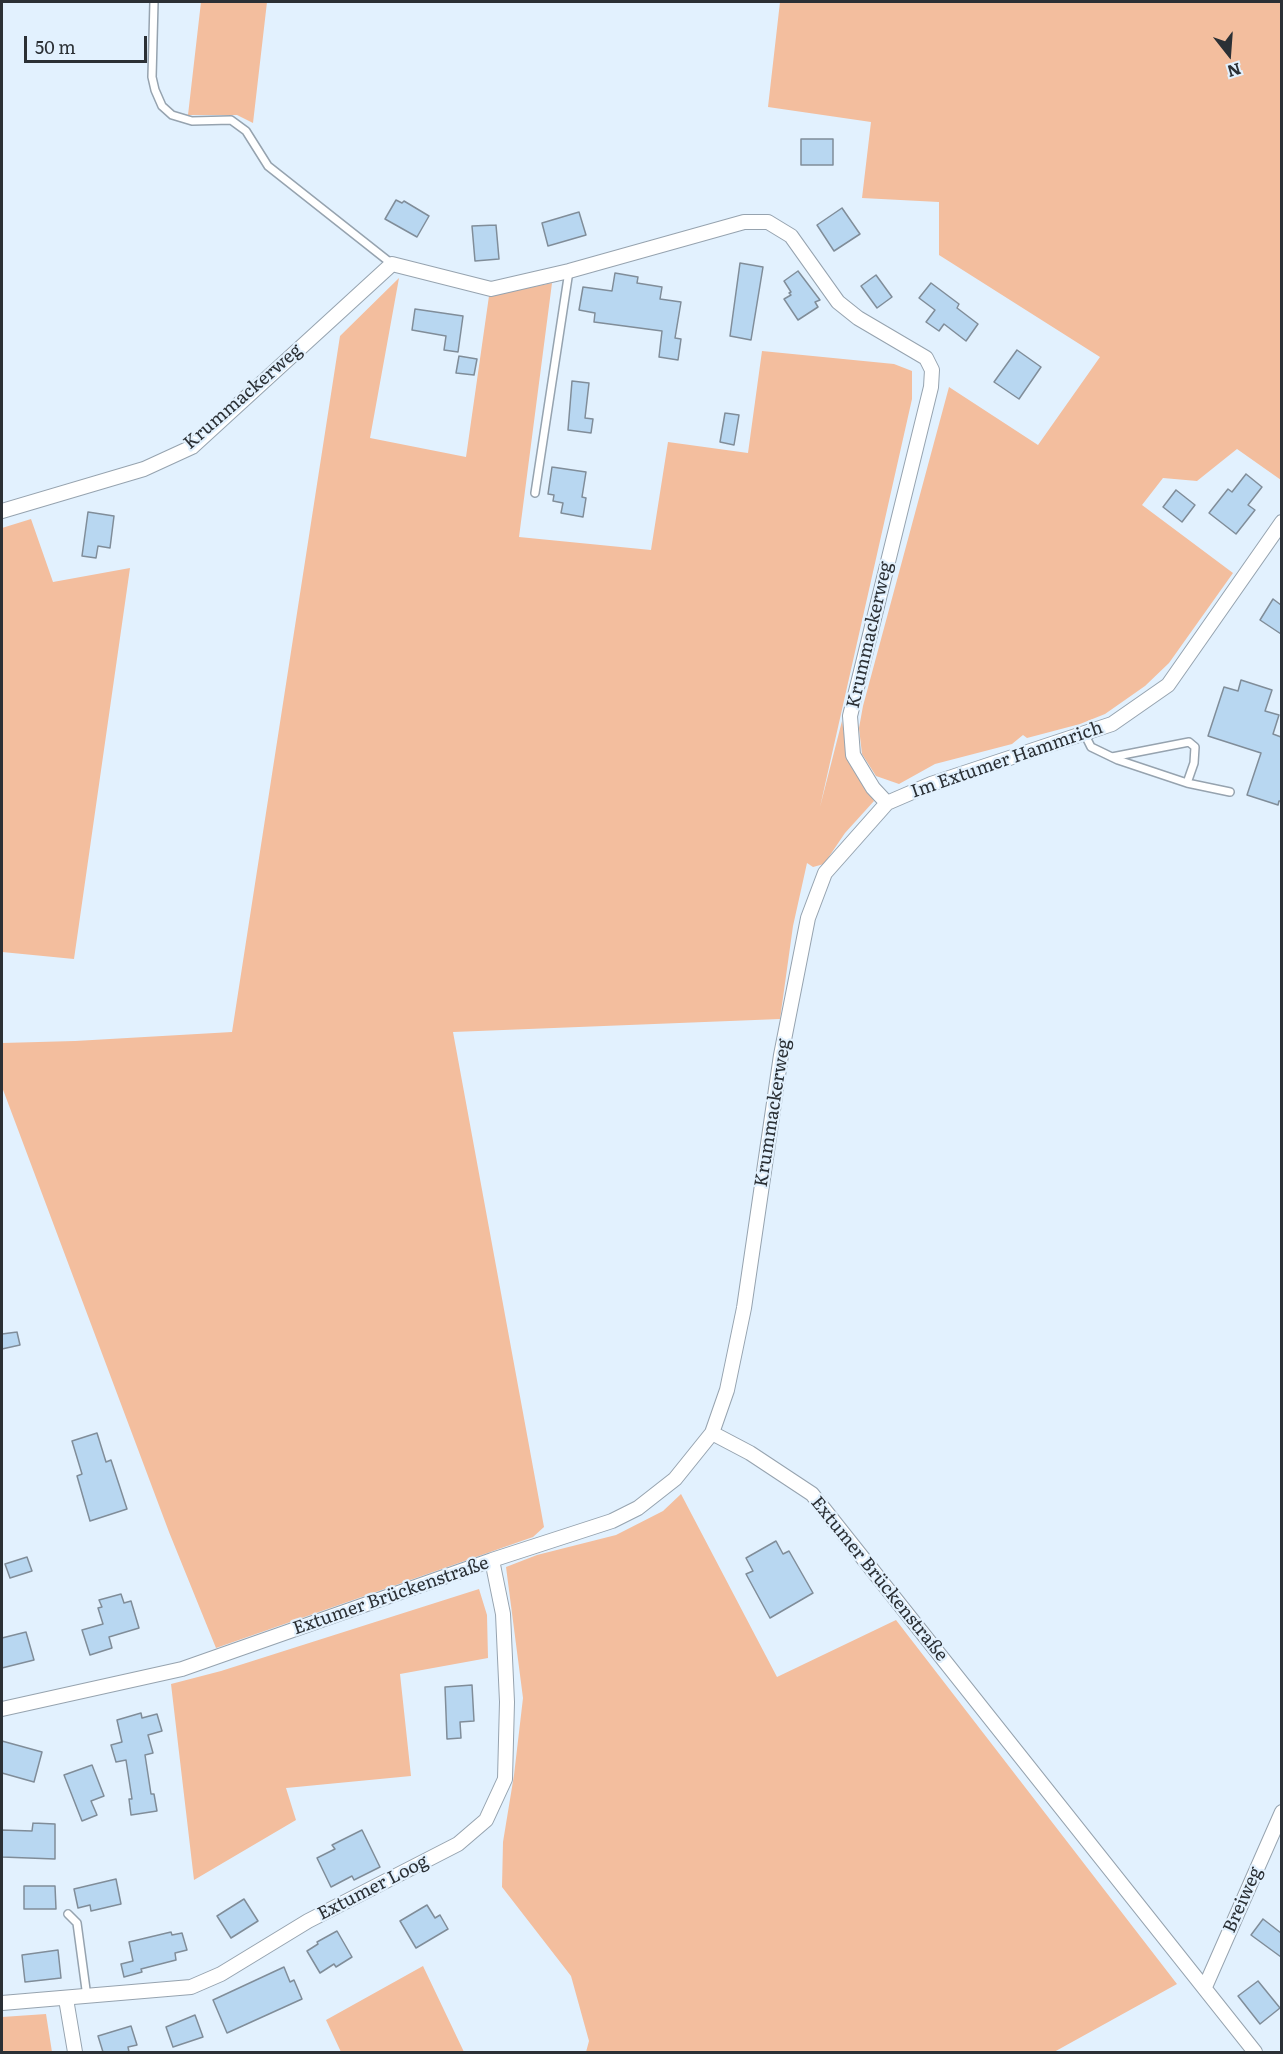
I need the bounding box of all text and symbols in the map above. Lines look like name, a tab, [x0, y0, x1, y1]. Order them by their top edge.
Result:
scale bar	[27, 24, 150, 62]
north arrow	[1199, 24, 1259, 84]
text: 50 m	[35, 33, 76, 60]
text: N	[1224, 58, 1244, 85]
street label: Krummackerweg	[179, 340, 307, 454]
street label: Krummackerweg	[843, 560, 897, 710]
street label: Im Extumer Hammrich	[908, 717, 1106, 803]
street label: Krummackerweg	[751, 1037, 795, 1189]
street label: Extumer Brückenstraße	[806, 1492, 952, 1666]
street label: Extumer Brückenstraße	[290, 1552, 492, 1640]
street label: Extumer Loog	[314, 1851, 432, 1925]
street label: Breiweg	[1219, 1864, 1267, 1936]

